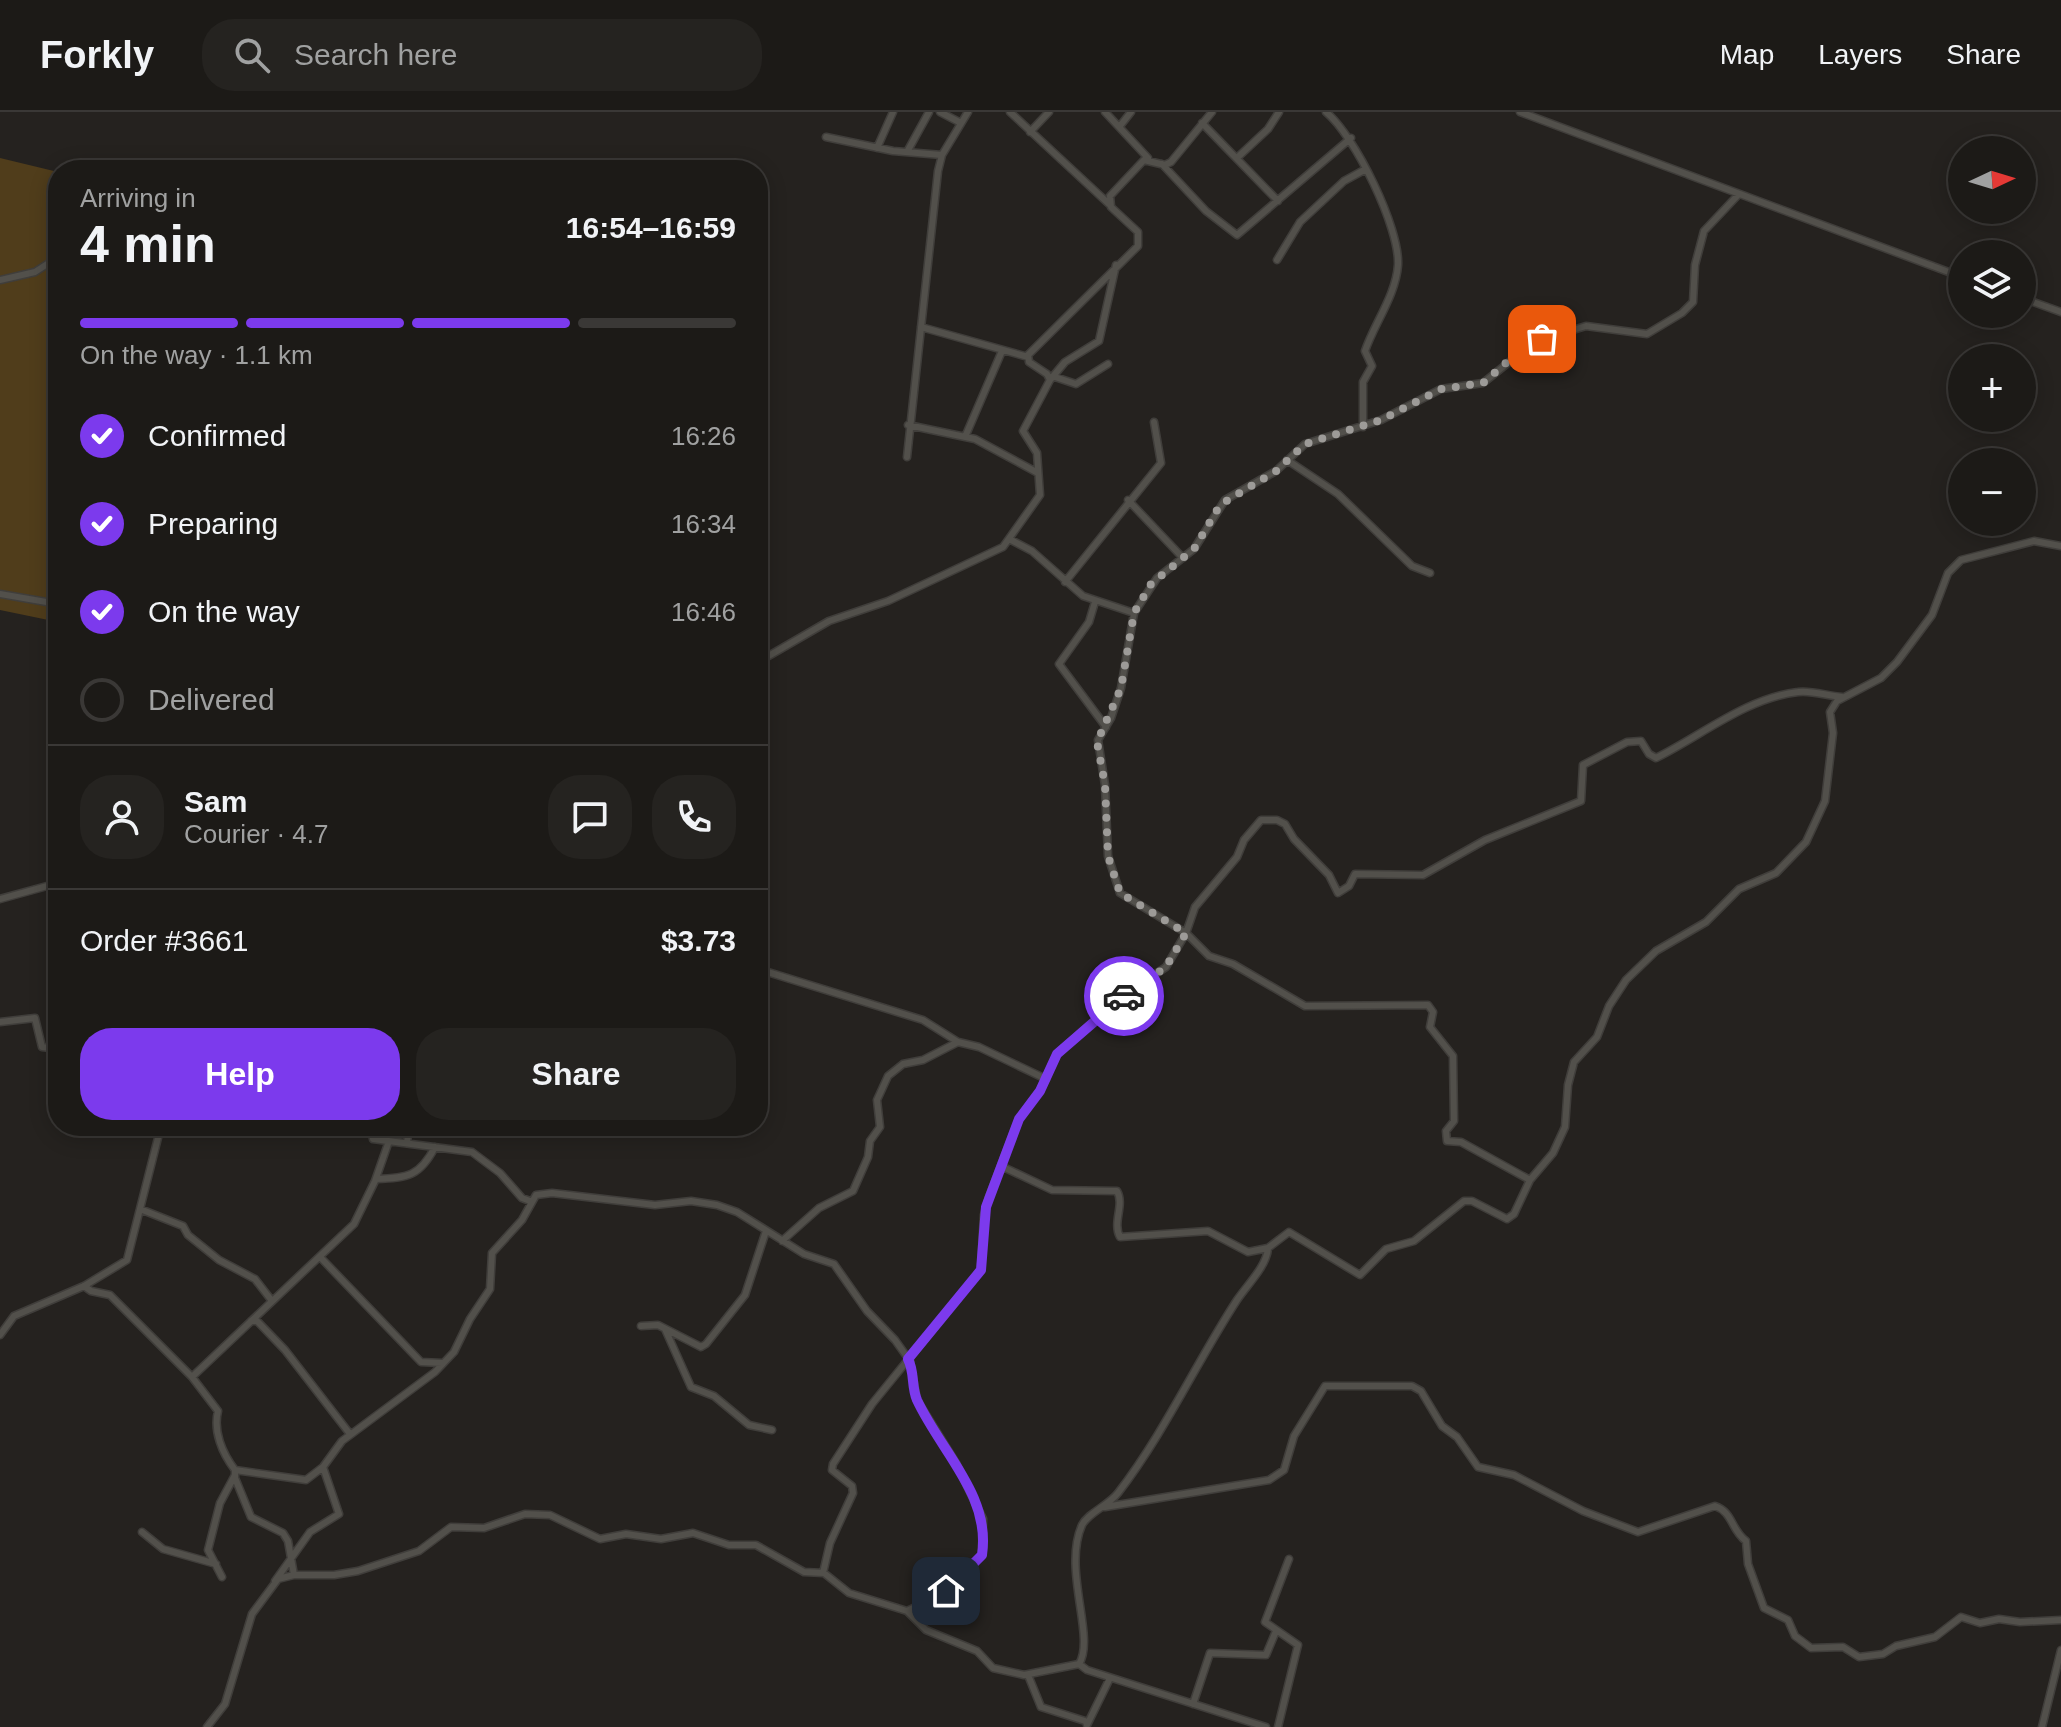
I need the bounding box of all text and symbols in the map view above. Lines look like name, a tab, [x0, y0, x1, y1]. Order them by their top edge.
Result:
search box	[202, 19, 762, 91]
icon: search	[230, 33, 274, 77]
text: Forkly	[40, 34, 154, 76]
text: Search here	[294, 38, 457, 71]
text: Map	[1720, 39, 1774, 70]
text: Layers	[1818, 39, 1902, 70]
text: Share	[1946, 39, 2021, 70]
north arrow	[1948, 136, 2036, 224]
map controls	[1948, 136, 2036, 536]
text: Arriving in	[80, 183, 196, 213]
text: 16:54–16:59	[566, 211, 736, 244]
text: 4 min	[80, 215, 216, 273]
button: layers	[1948, 240, 2036, 328]
pin	[1508, 305, 1576, 373]
icon: bag	[1520, 317, 1564, 361]
text: On the way · 1.1 km	[80, 340, 313, 370]
button: +	[1948, 344, 2036, 432]
icon: check	[80, 414, 124, 458]
text: Confirmed	[148, 419, 286, 452]
text: 16:26	[671, 421, 736, 451]
button: −	[1948, 448, 2036, 536]
icon: check	[80, 502, 124, 546]
text: Preparing	[148, 507, 278, 540]
text: 16:34	[671, 509, 736, 539]
icon: check	[80, 590, 124, 634]
text: On the way	[148, 595, 300, 628]
text: 16:46	[671, 597, 736, 627]
text: Delivered	[148, 683, 275, 716]
button: person	[80, 775, 164, 859]
button: chat	[548, 775, 632, 859]
button: phone	[652, 775, 736, 859]
text: Sam	[184, 785, 247, 818]
text: Courier · 4.7	[184, 819, 329, 849]
text: Order #3661	[80, 924, 248, 957]
text: $3.73	[661, 924, 736, 957]
courier	[1084, 956, 1164, 1036]
icon: car	[1102, 974, 1146, 1018]
button: Help	[80, 1028, 400, 1120]
button: Share	[416, 1028, 736, 1120]
pin	[912, 1557, 980, 1625]
icon: home	[924, 1569, 968, 1613]

